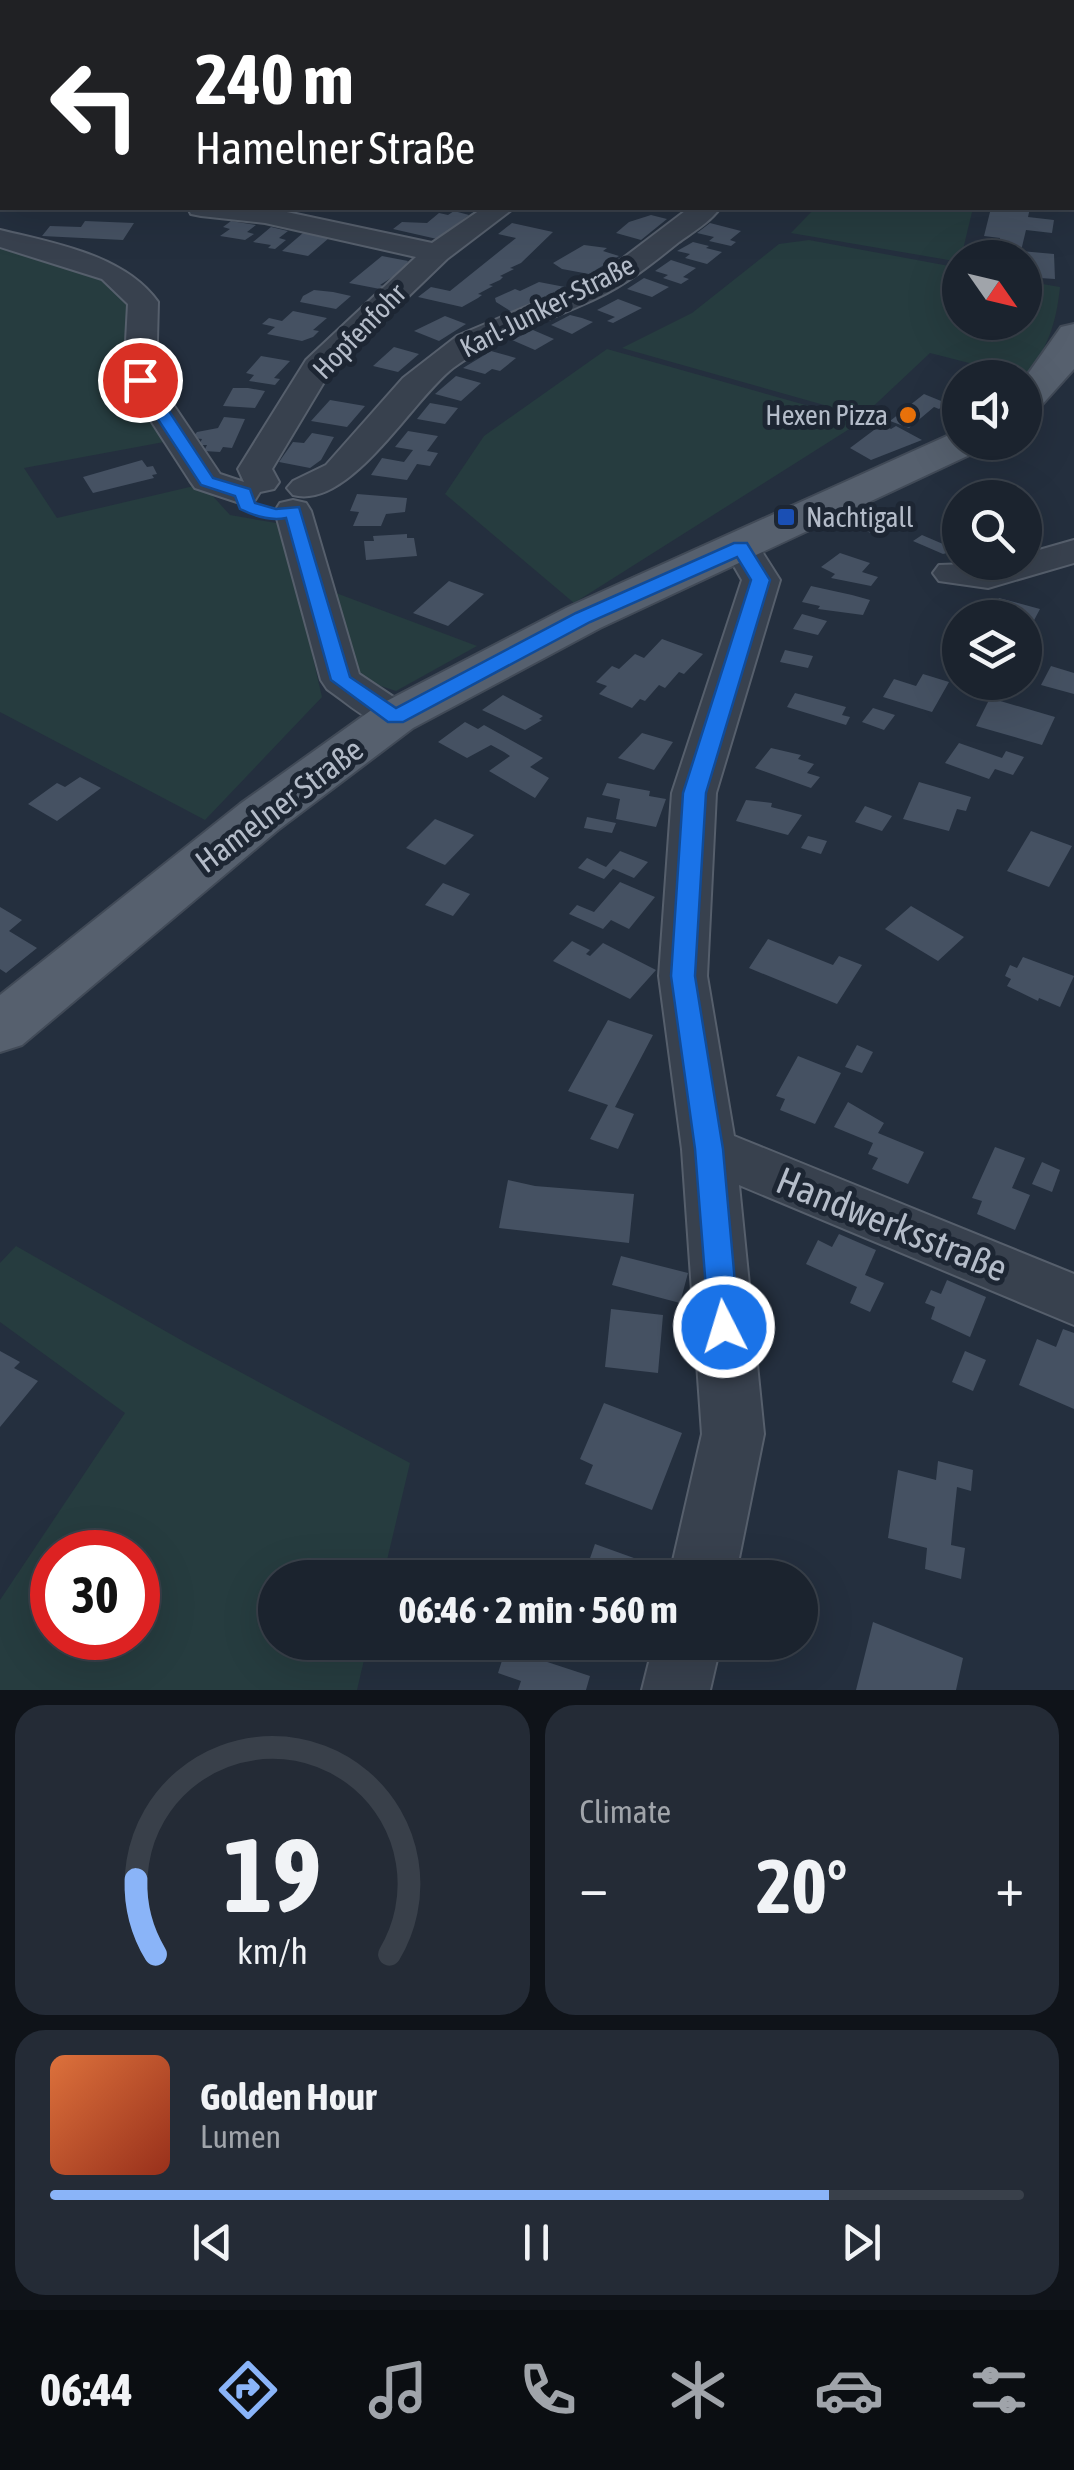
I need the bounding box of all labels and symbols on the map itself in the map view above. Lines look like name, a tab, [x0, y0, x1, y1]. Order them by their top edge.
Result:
north arrow	[942, 240, 1042, 340]
street label: Karl-Junker-Straße	[455, 248, 639, 364]
street label: Hopfenfohr	[306, 276, 413, 385]
pin	[98, 338, 183, 423]
place label: Hexen Pizza	[765, 399, 888, 431]
marker: Hexen Pizza	[897, 404, 919, 426]
place label: Nachtigall	[806, 501, 914, 533]
marker: Nachtigall	[775, 506, 797, 528]
street label: Hamelner Straße	[188, 730, 370, 880]
street label: Handwerksstraße	[771, 1158, 1013, 1290]
position arrow	[672, 1275, 776, 1379]
speed limit sign: 30	[30, 1530, 160, 1660]

